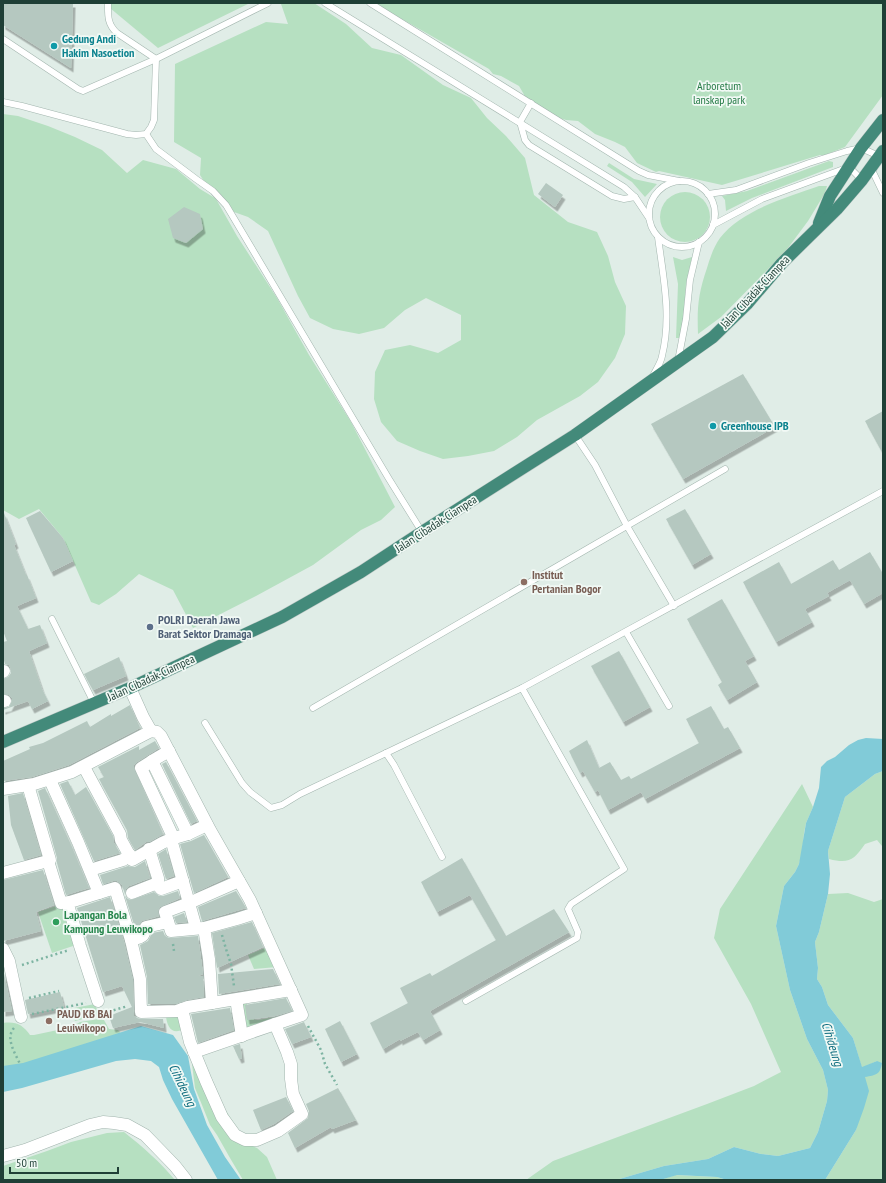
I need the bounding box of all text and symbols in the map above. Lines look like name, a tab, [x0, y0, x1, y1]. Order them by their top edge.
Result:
place label: Gedung Andi Hakim Nasoetion	[62, 31, 134, 60]
marker: Gedung Andi Hakim Nasoetion	[49, 41, 59, 51]
park label: Arboretum lanskap park	[693, 78, 745, 107]
street label: Jalan Cibadak-Ciampea	[716, 252, 793, 332]
place label: Greenhouse IPB	[721, 418, 789, 433]
marker: Greenhouse IPB	[708, 421, 718, 431]
street label: Jalan Cibadak-Ciampea	[391, 491, 480, 556]
place label: Institut Pertanian Bogor	[532, 567, 602, 596]
marker: Institut Pertanian Bogor	[519, 577, 529, 587]
place label: POLRI Daerah Jawa Barat Sektor Dramaga	[158, 612, 252, 641]
marker: POLRI Daerah Jawa Barat Sektor Dramaga	[145, 622, 155, 632]
street label: Jalan Cibadak-Ciampea	[104, 651, 197, 705]
place label: Lapangan Bola Kampung Leuwikopo	[64, 907, 153, 936]
marker: Lapangan Bola Kampung Leuwikopo	[51, 917, 61, 927]
place label: PAUD KB BAI Leuiwikopo	[57, 1006, 112, 1035]
marker: PAUD KB BAI Leuiwikopo	[44, 1016, 54, 1026]
water label: Cihideung	[818, 1020, 848, 1070]
water label: Cihideung	[165, 1061, 201, 1111]
scale bar	[10, 1149, 118, 1175]
text: 50 m	[16, 1155, 37, 1170]

